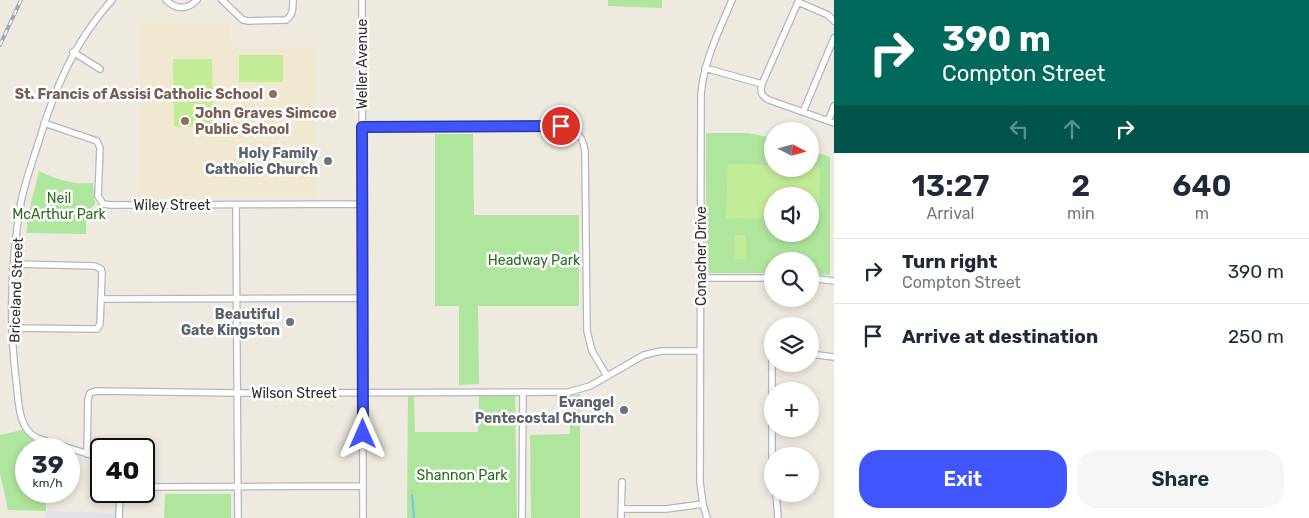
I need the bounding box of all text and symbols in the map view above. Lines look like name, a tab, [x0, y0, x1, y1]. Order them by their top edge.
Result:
text: 390 m	[942, 18, 1051, 60]
street label: Weller Avenue	[354, 19, 371, 109]
icon: right	[859, 20, 924, 85]
text: Compton Street	[942, 60, 1105, 87]
place label: St. Francis of Assisi Catholic School	[15, 86, 263, 103]
marker: St. Francis of Assisi Catholic School	[267, 88, 279, 100]
place label: John Graves Simcoe Public School	[195, 105, 337, 138]
pin	[540, 105, 582, 147]
icon: arrive	[547, 112, 575, 140]
marker: John Graves Simcoe Public School	[179, 115, 191, 127]
icon: left	[1005, 115, 1033, 143]
icon: ahead	[1058, 115, 1086, 143]
icon: right	[1111, 115, 1139, 143]
north arrow	[764, 122, 819, 178]
map controls	[764, 122, 819, 502]
place label: Holy Family Catholic Church	[205, 145, 319, 178]
marker: Holy Family Catholic Church	[322, 155, 334, 167]
text: 13:27	[912, 168, 989, 204]
text: 2	[1071, 168, 1090, 204]
text: 640	[1172, 168, 1231, 204]
button: sound	[764, 187, 819, 242]
park label: Neil McArthur Park	[12, 190, 107, 223]
street label: Wiley Street	[134, 197, 211, 214]
text: Arrival	[926, 204, 974, 223]
text: min	[1067, 204, 1095, 223]
text: m	[1195, 204, 1209, 223]
street label: Conacher Drive	[693, 206, 710, 306]
street label: Briceland Street	[6, 236, 27, 343]
text: Turn right	[902, 250, 997, 273]
park label: Headway Park	[488, 252, 581, 269]
button: search	[764, 252, 819, 307]
icon: right	[859, 257, 887, 285]
text: 390 m	[1228, 260, 1284, 283]
text: Compton Street	[902, 273, 1021, 292]
place label: Beautiful Gate Kingston	[181, 306, 280, 339]
marker: Beautiful Gate Kingston	[284, 316, 296, 328]
button: layers	[764, 317, 819, 372]
icon: arrive	[859, 322, 887, 350]
text: Arrive at destination	[902, 325, 1098, 348]
text: 250 m	[1228, 325, 1284, 348]
button: +	[764, 382, 819, 437]
street label: Wilson Street	[251, 385, 337, 402]
place label: Evangel Pentecostal Church	[475, 394, 614, 427]
marker: Evangel Pentecostal Church	[618, 404, 630, 416]
position arrow	[336, 407, 388, 459]
speed limit sign: 40	[90, 438, 155, 503]
button: −	[764, 447, 819, 502]
text: 39	[31, 450, 64, 479]
button: Exit	[859, 450, 1067, 508]
button: Share	[1077, 450, 1284, 508]
park label: Shannon Park	[416, 467, 508, 484]
text: km/h	[33, 476, 62, 490]

